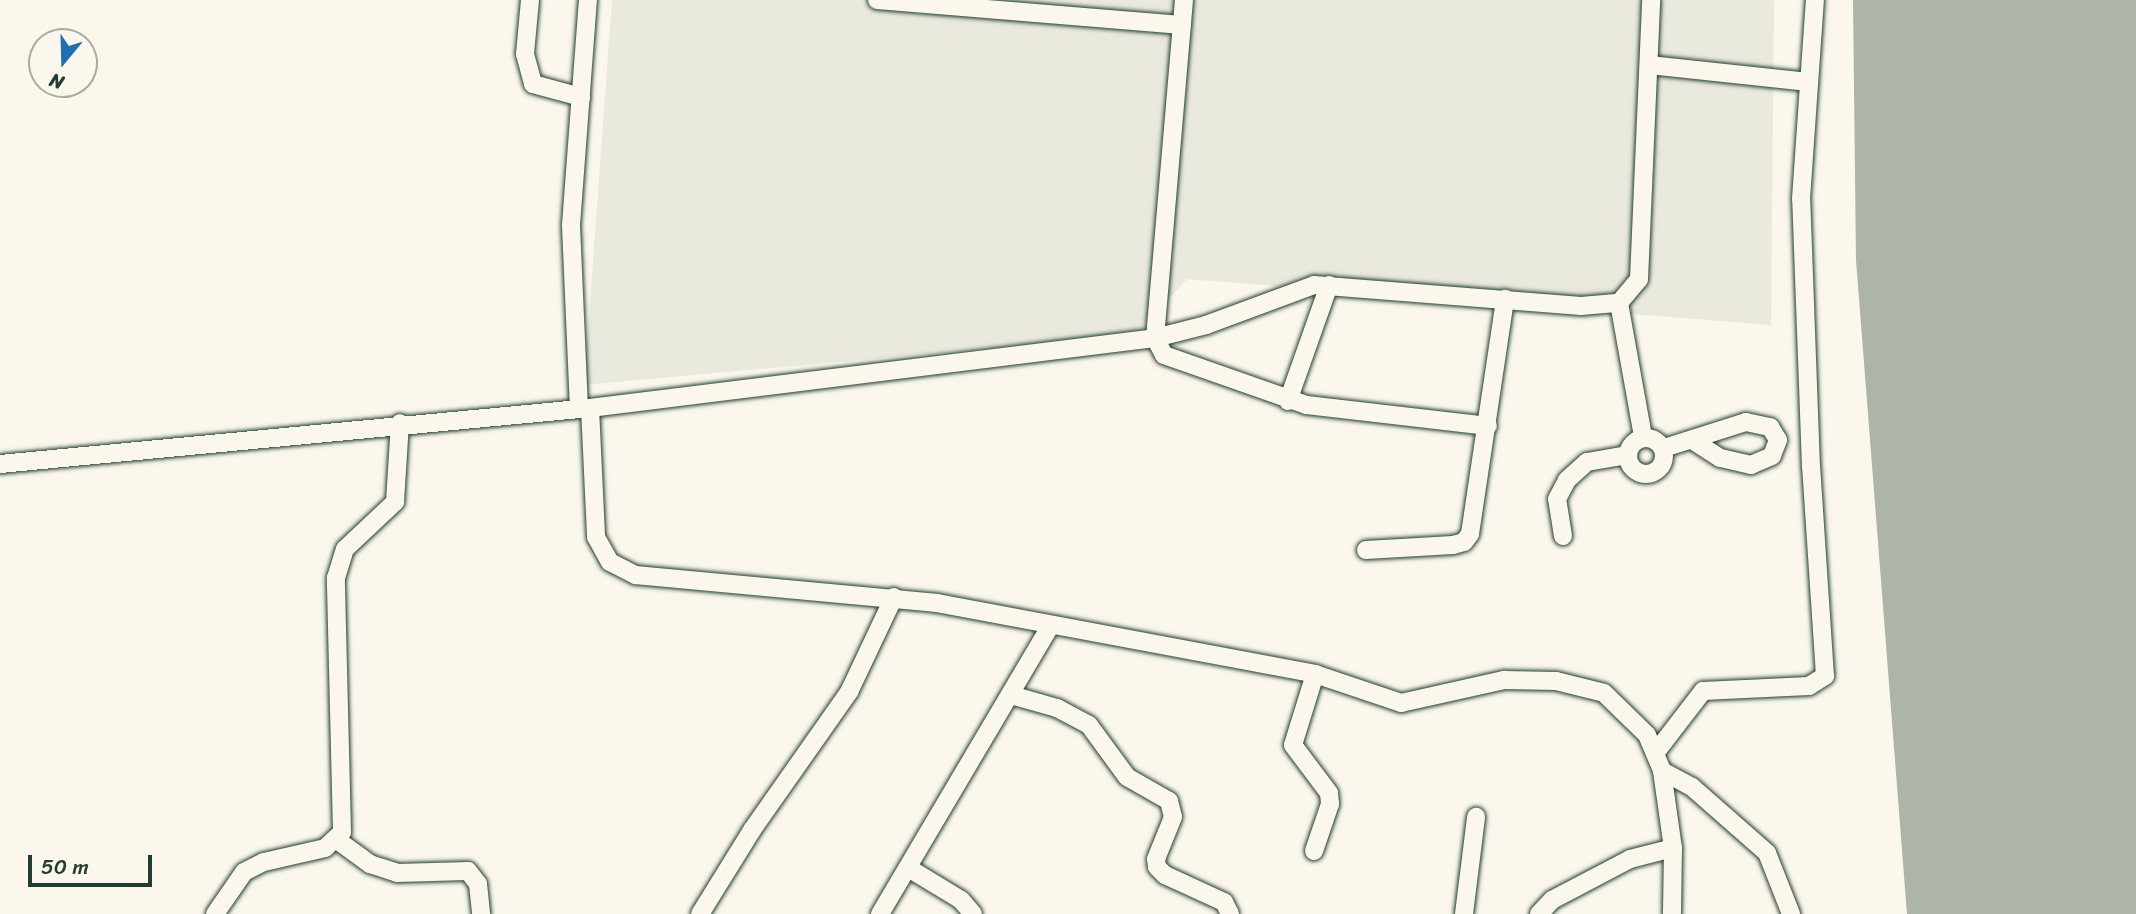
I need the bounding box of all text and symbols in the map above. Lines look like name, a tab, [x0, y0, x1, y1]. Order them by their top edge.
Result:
north arrow	[28, 28, 98, 98]
text: N	[45, 64, 68, 99]
scale bar	[32, 841, 156, 885]
text: 50 m	[41, 848, 89, 886]

